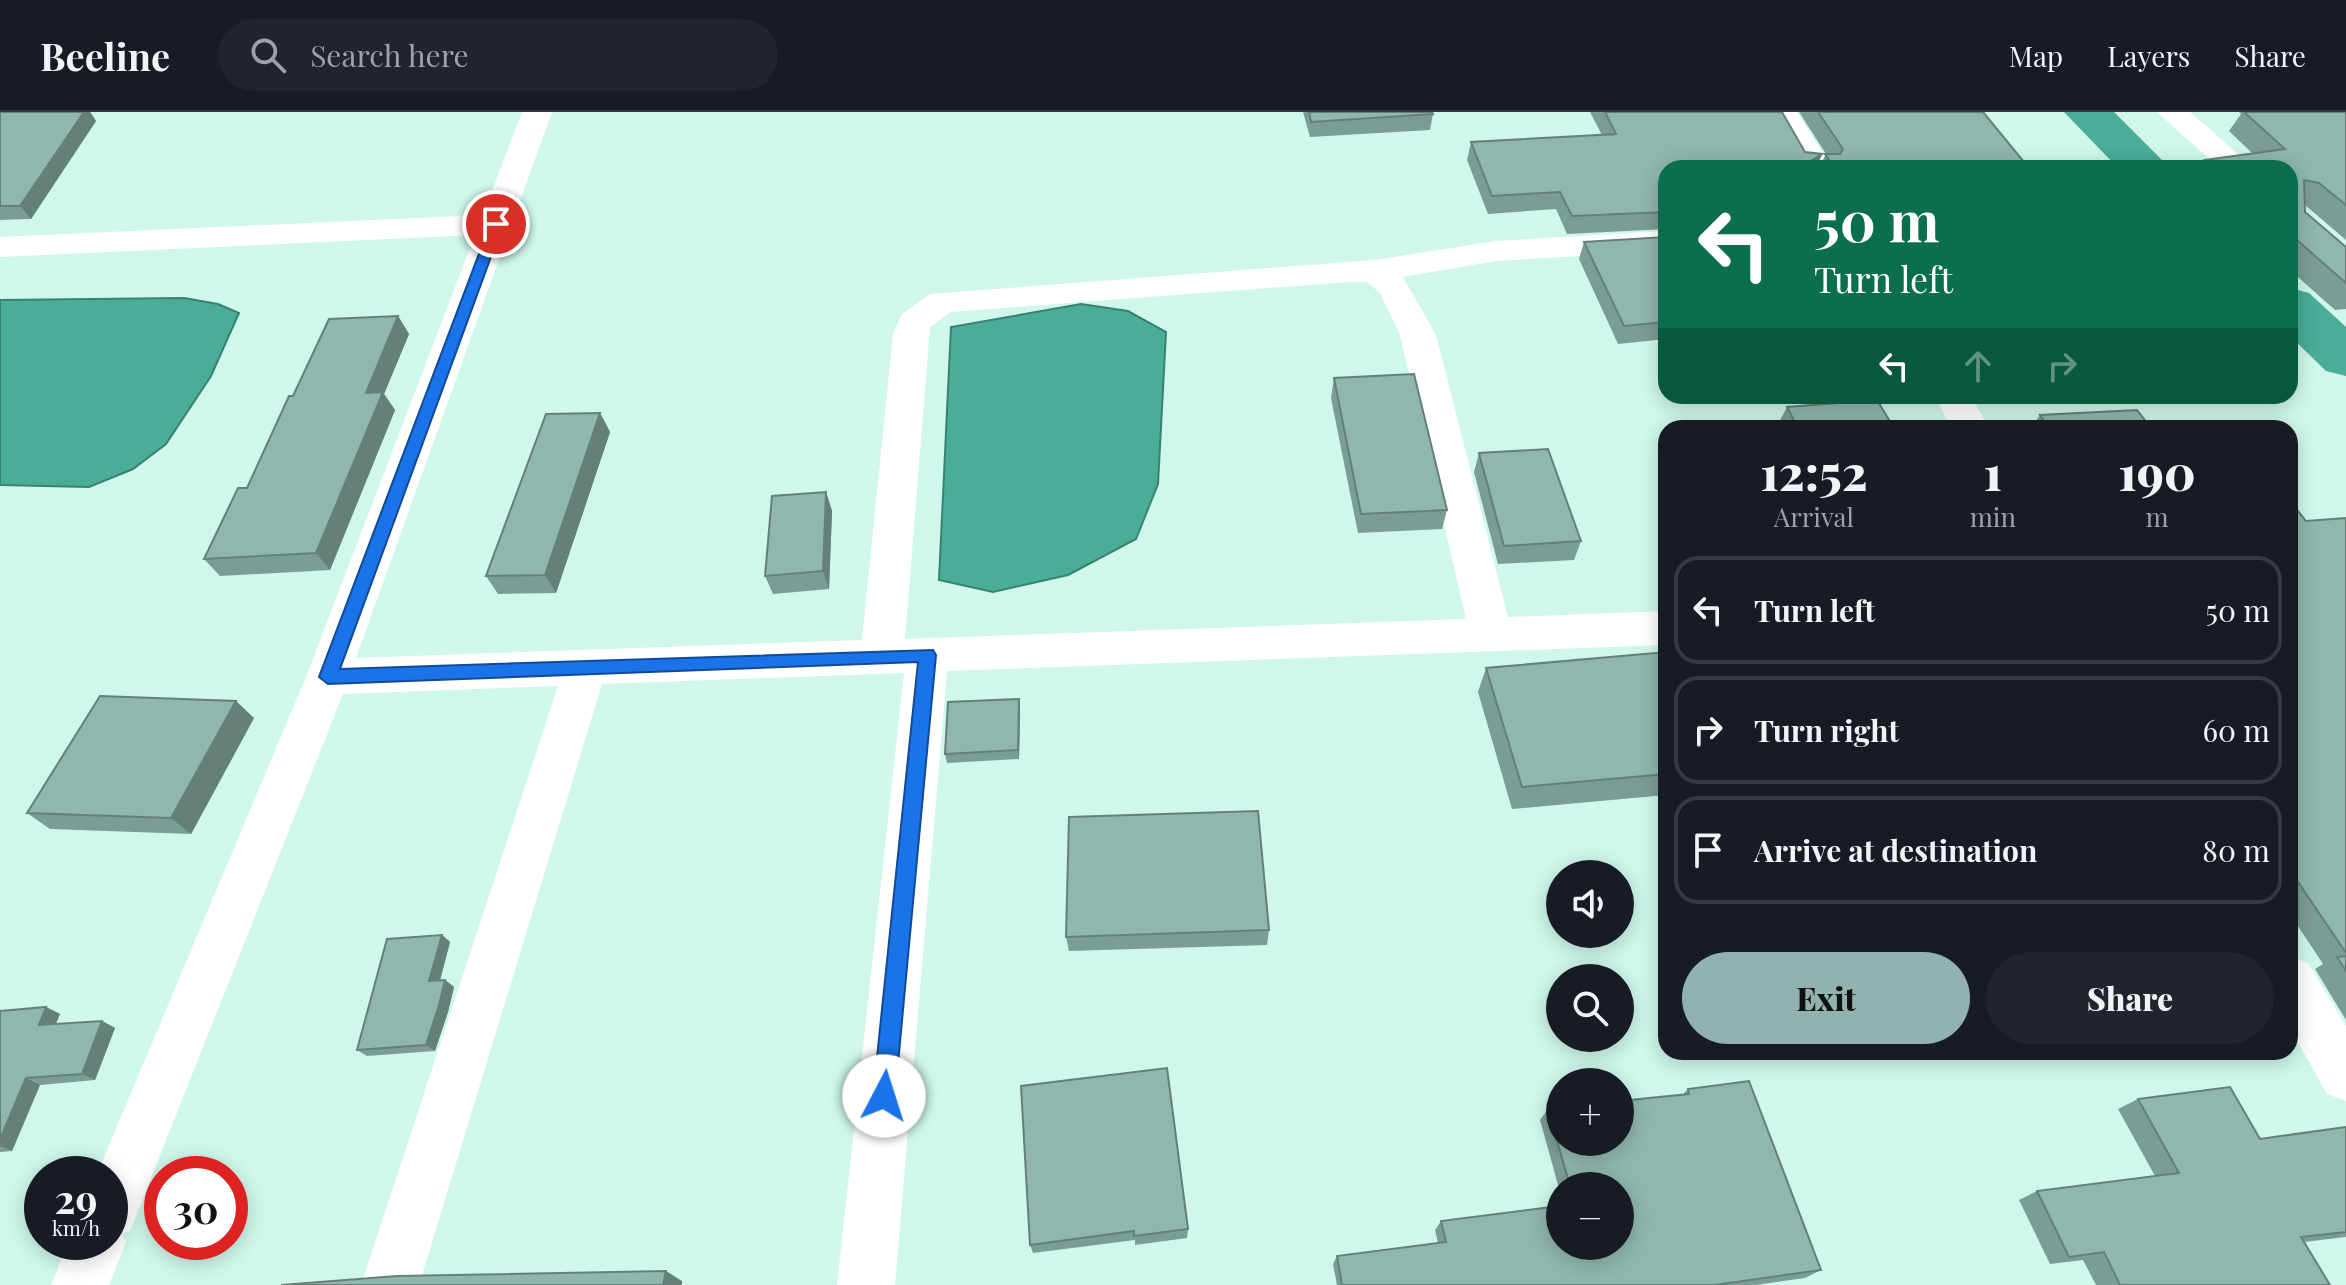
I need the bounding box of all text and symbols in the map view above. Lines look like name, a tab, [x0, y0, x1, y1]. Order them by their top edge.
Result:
search box	[218, 19, 778, 91]
text: Beeline	[40, 30, 170, 81]
icon: search	[246, 33, 290, 77]
text: Search here	[310, 35, 469, 75]
text: Map	[2009, 37, 2063, 74]
text: Layers	[2107, 37, 2190, 74]
text: Share	[2234, 37, 2306, 74]
text: 50 m	[1814, 182, 1940, 257]
pin	[462, 190, 530, 258]
icon: left	[1682, 192, 1786, 296]
icon: arrive	[474, 202, 518, 246]
text: Turn left	[1814, 254, 1953, 302]
icon: left	[1872, 344, 1916, 388]
icon: ahead	[1956, 344, 2000, 388]
icon: right	[2040, 344, 2084, 388]
text: 12:52	[1760, 439, 1868, 503]
text: 1	[1984, 439, 2002, 503]
text: 190	[2118, 439, 2196, 503]
text: Arrival	[1774, 499, 1854, 534]
text: min	[1970, 499, 2016, 534]
text: m	[2145, 499, 2169, 534]
icon: left	[1686, 588, 1730, 632]
text: Turn left	[1754, 590, 1875, 630]
text: 50 m	[2205, 590, 2270, 630]
icon: right	[1686, 708, 1730, 752]
text: Turn right	[1754, 710, 1899, 750]
text: 60 m	[2202, 710, 2270, 750]
icon: arrive	[1686, 828, 1730, 872]
text: Arrive at destination	[1754, 830, 2037, 870]
text: 80 m	[2202, 830, 2270, 870]
map controls	[1546, 860, 1634, 1260]
button: sound	[1546, 860, 1634, 948]
button: Exit	[1682, 952, 1970, 1044]
button: Share	[1986, 952, 2274, 1044]
button: search	[1546, 964, 1634, 1052]
position arrow	[842, 1054, 926, 1138]
button: +	[1546, 1068, 1634, 1156]
speed limit sign: 30	[144, 1156, 248, 1260]
text: 29	[54, 1171, 98, 1224]
button: −	[1546, 1172, 1634, 1260]
text: km/h	[52, 1214, 100, 1241]

